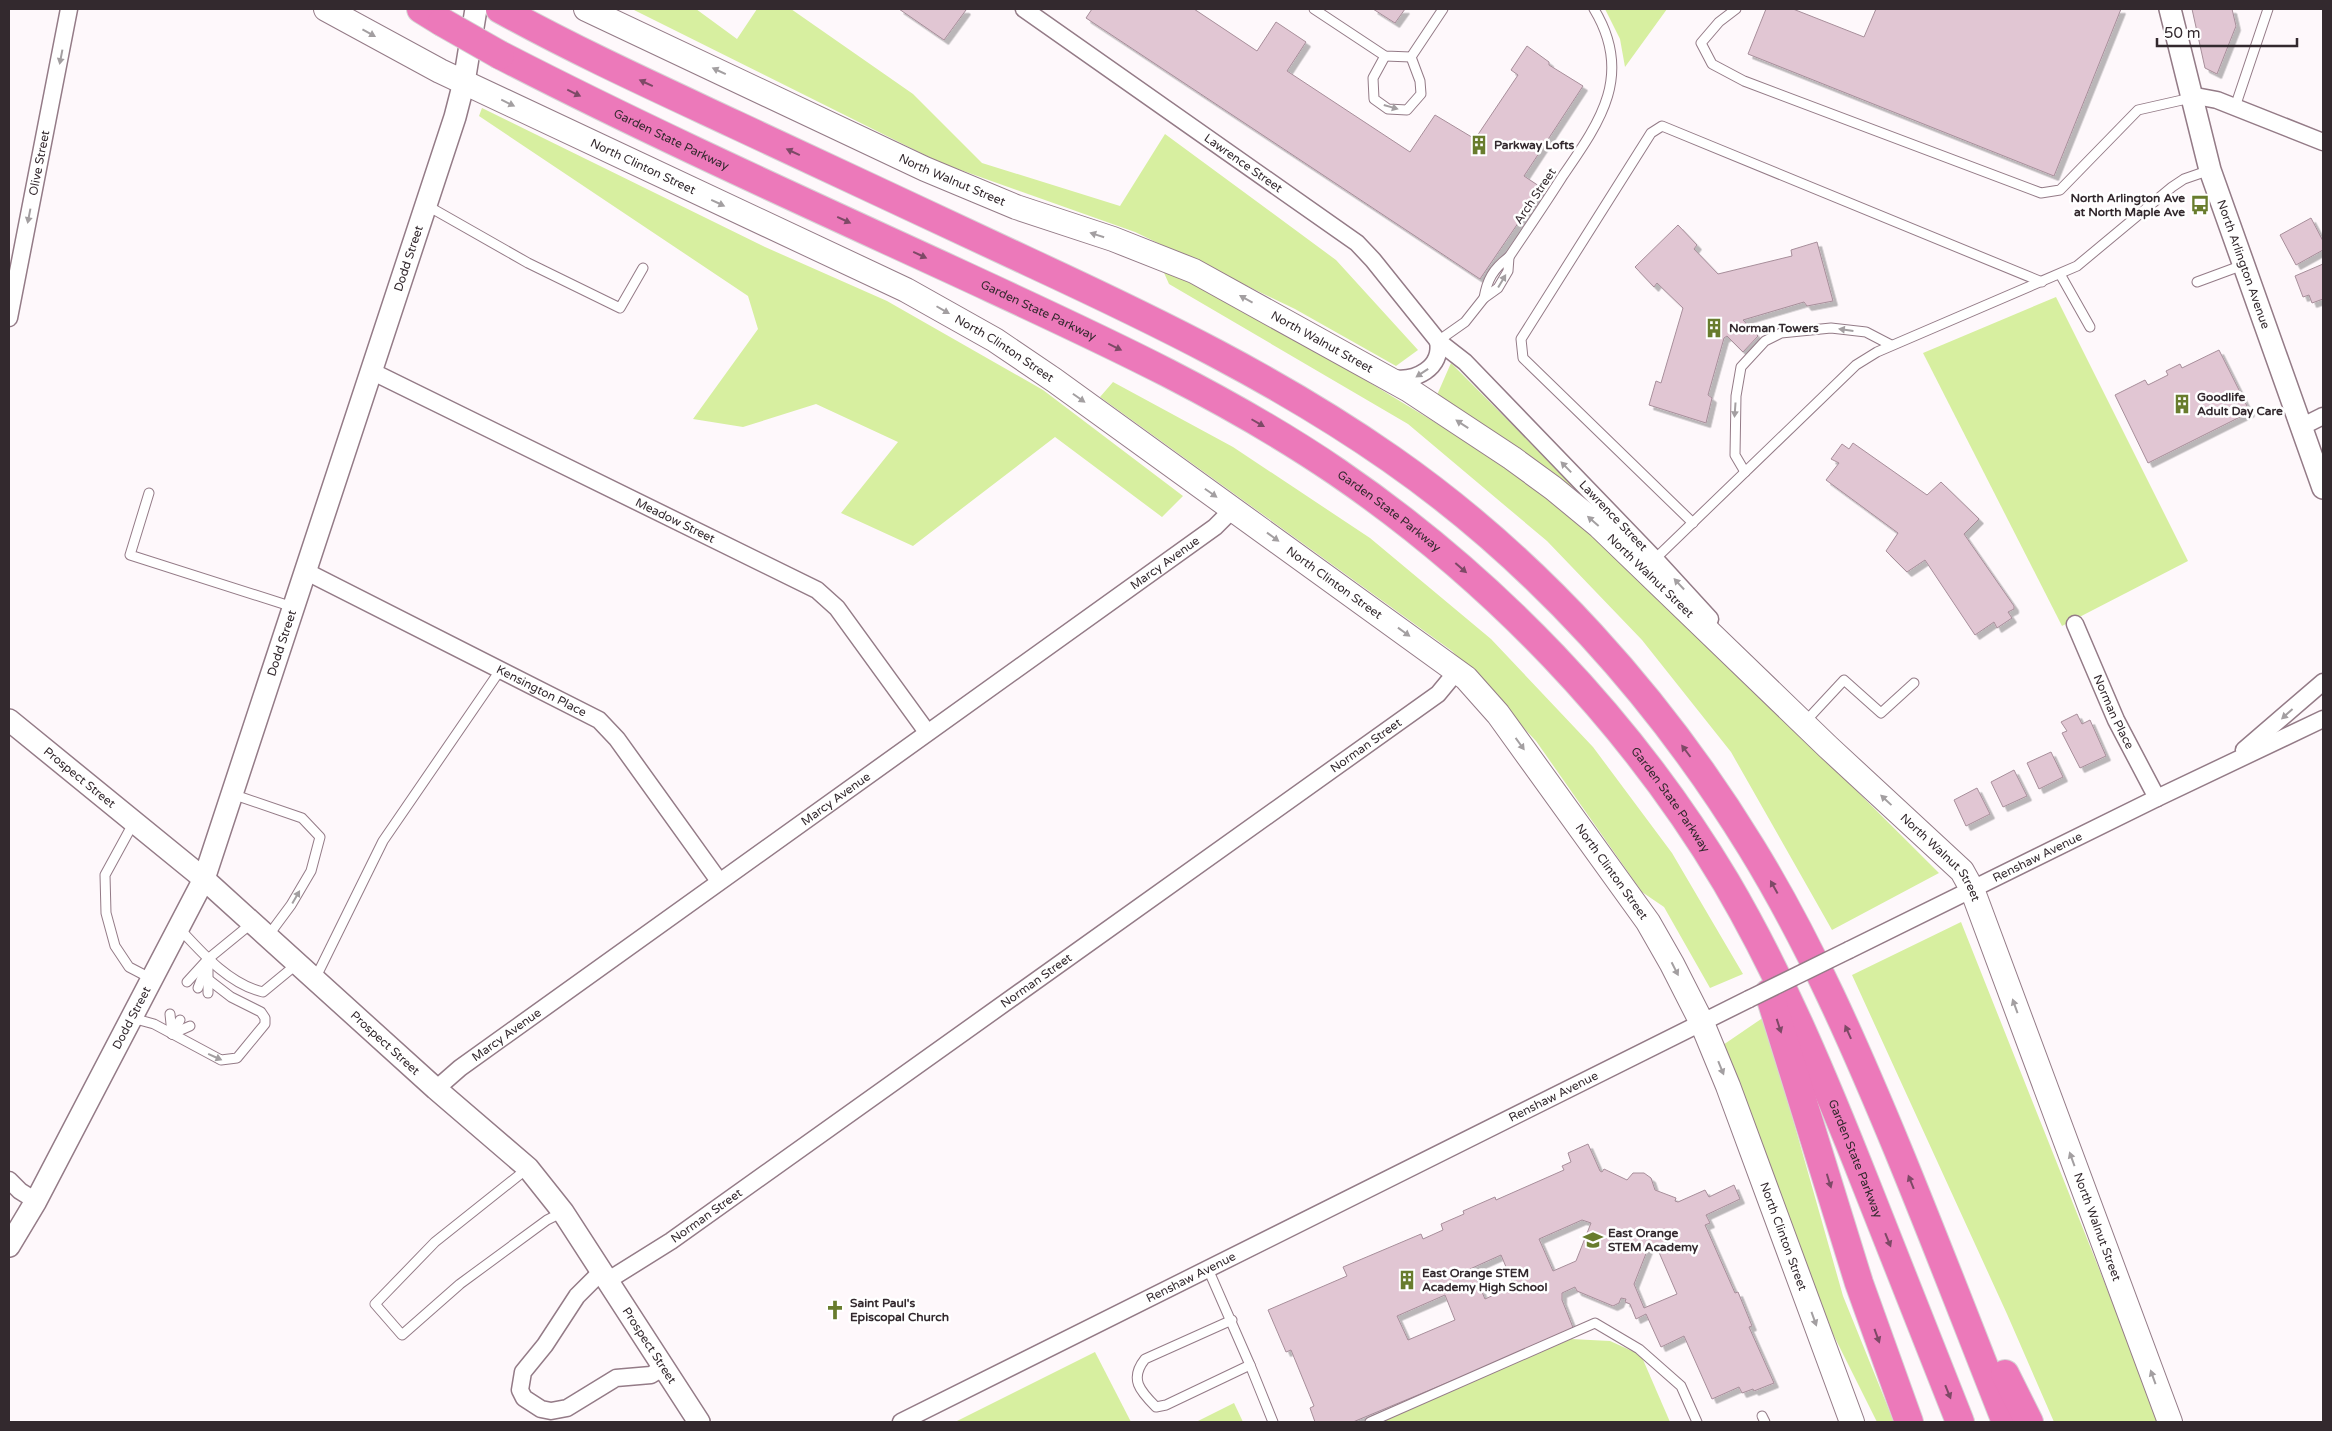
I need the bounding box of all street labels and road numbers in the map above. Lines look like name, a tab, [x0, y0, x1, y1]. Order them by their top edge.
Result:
street label: Garden State Parkway	[611, 106, 732, 173]
street label: Olive Street	[26, 129, 52, 197]
street label: Lawrence Street	[1202, 131, 1285, 196]
street label: North Clinton Street	[588, 136, 698, 197]
street label: North Walnut Street	[897, 151, 1008, 209]
street label: Arch Street	[1511, 165, 1559, 227]
street label: North Arlington Avenue	[2214, 198, 2273, 331]
street label: Dodd Street	[391, 223, 426, 293]
street label: Garden State Parkway	[978, 277, 1099, 344]
street label: North Walnut Street	[1269, 308, 1376, 376]
street label: North Clinton Street	[952, 312, 1057, 385]
street label: Garden State Parkway	[1335, 467, 1444, 555]
street label: Lawrence Street	[1576, 478, 1651, 554]
street label: Meadow Street	[633, 495, 718, 546]
street label: North Walnut Street	[1605, 531, 1697, 621]
street label: Marcy Avenue	[1128, 533, 1202, 592]
street label: North Clinton Street	[1284, 544, 1385, 622]
street label: Dodd Street	[264, 608, 299, 678]
street label: Kensington Place	[494, 662, 589, 720]
street label: Norman Place	[2090, 673, 2137, 752]
street label: Norman Street	[1328, 715, 1404, 775]
street label: Prospect Street	[41, 744, 118, 811]
street label: Garden State Parkway	[1628, 744, 1713, 855]
street label: Marcy Avenue	[798, 769, 873, 828]
street label: North Walnut Street	[1898, 811, 1983, 904]
street label: North Clinton Street	[1572, 821, 1651, 922]
street label: Renshaw Avenue	[1990, 829, 2085, 885]
street label: Norman Street	[998, 950, 1075, 1011]
street label: Dodd Street	[109, 984, 154, 1052]
street label: Marcy Avenue	[469, 1005, 544, 1064]
street label: Prospect Street	[348, 1008, 423, 1078]
street label: Renshaw Avenue	[1506, 1068, 1600, 1125]
street label: Garden State Parkway	[1825, 1097, 1886, 1220]
street label: North Walnut Street	[2071, 1171, 2124, 1283]
street label: North Clinton Street	[1757, 1180, 1810, 1293]
street label: Norman Street	[668, 1185, 745, 1246]
street label: Renshaw Avenue	[1144, 1249, 1238, 1306]
street label: Prospect Street	[620, 1305, 680, 1387]

